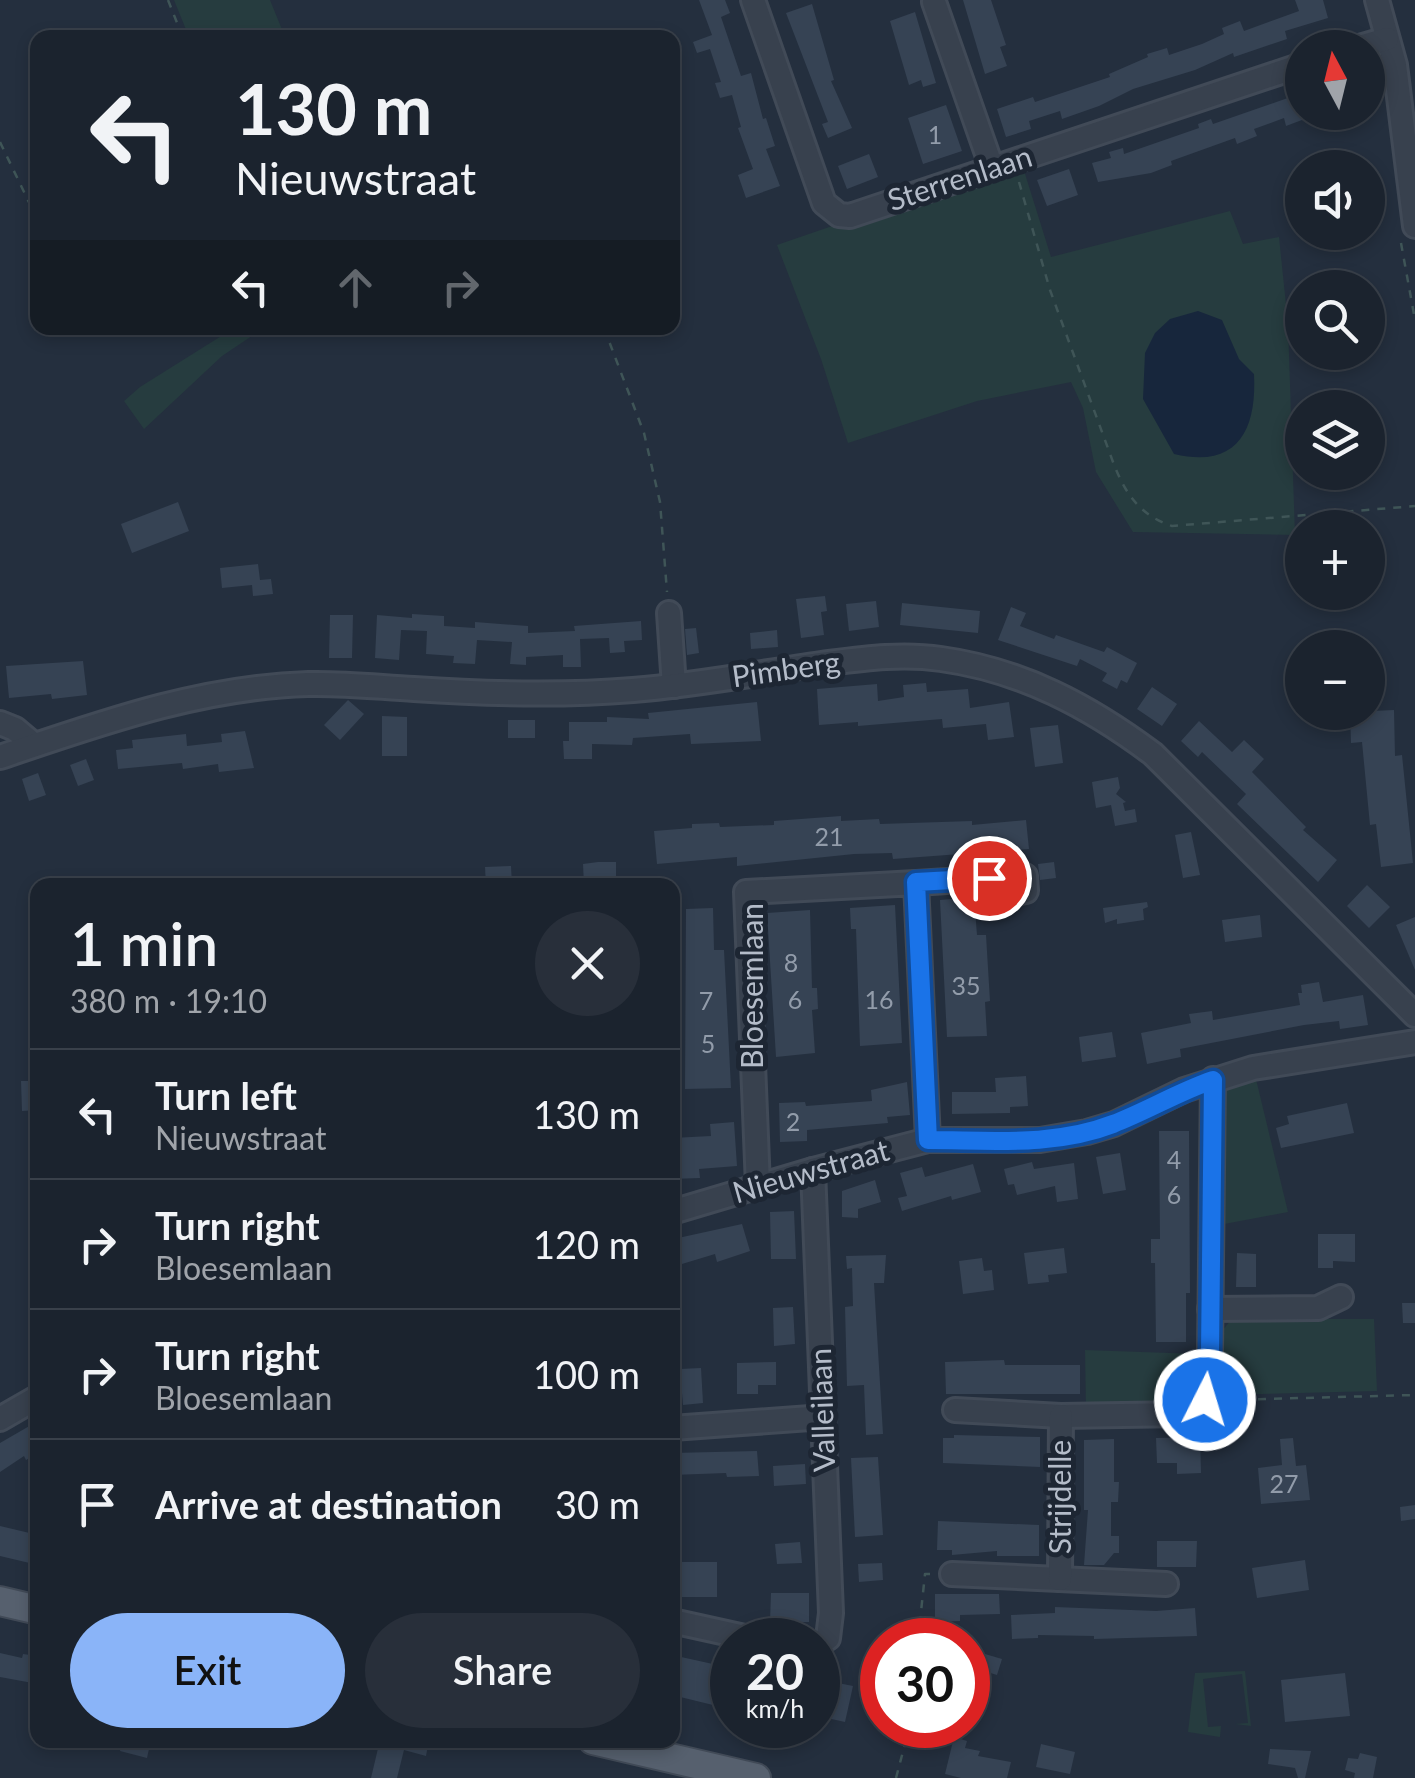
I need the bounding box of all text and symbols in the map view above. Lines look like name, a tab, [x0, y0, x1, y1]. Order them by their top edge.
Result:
north arrow	[1285, 30, 1385, 130]
map controls	[1285, 30, 1385, 730]
text: 130 m	[235, 66, 432, 150]
icon: left	[70, 70, 200, 200]
house number: 1	[928, 119, 942, 149]
street label: Sterrenlaan	[883, 137, 1036, 217]
button: sound	[1285, 150, 1385, 250]
text: Nieuwstraat	[235, 151, 476, 205]
icon: left	[223, 260, 278, 315]
icon: ahead	[328, 260, 383, 315]
icon: right	[433, 260, 488, 315]
button: search	[1285, 270, 1385, 370]
button: layers	[1285, 390, 1385, 490]
button: +	[1285, 510, 1385, 610]
button: −	[1285, 630, 1385, 730]
street label: Pimberg	[729, 643, 842, 693]
house number: 21	[814, 821, 844, 851]
pin	[947, 836, 1032, 921]
icon: arrive	[962, 851, 1017, 906]
street label: Bloesemlaan	[733, 903, 769, 1069]
text: 1 min	[70, 907, 218, 979]
button: close	[535, 911, 640, 1016]
house number: 8	[784, 947, 798, 977]
house number: 35	[951, 970, 981, 1000]
text: 380 m · 19:10	[70, 981, 267, 1020]
house number: 6	[788, 984, 802, 1014]
house number: 16	[864, 984, 894, 1014]
house number: 7	[699, 985, 713, 1015]
house number: 5	[701, 1028, 715, 1058]
text: Turn left	[155, 1072, 297, 1118]
icon: left	[70, 1087, 125, 1142]
text: 130 m	[533, 1091, 640, 1137]
house number: 2	[786, 1106, 800, 1136]
text: Nieuwstraat	[155, 1118, 326, 1157]
street label: Nieuwstraat	[728, 1131, 893, 1210]
house number: 4	[1167, 1144, 1181, 1174]
house number: 6	[1167, 1179, 1181, 1209]
text: Turn right	[155, 1202, 320, 1248]
icon: right	[70, 1217, 125, 1272]
text: 120 m	[533, 1221, 640, 1267]
text: Bloesemlaan	[155, 1248, 332, 1287]
text: Turn right	[155, 1332, 320, 1378]
icon: right	[70, 1347, 125, 1402]
street label: Valleilaan	[801, 1348, 841, 1473]
position arrow	[1153, 1348, 1257, 1452]
text: 100 m	[533, 1351, 640, 1397]
text: Bloesemlaan	[155, 1378, 332, 1417]
street label: Strijdelle	[1041, 1440, 1077, 1554]
house number: 27	[1269, 1468, 1299, 1498]
icon: arrive	[70, 1477, 125, 1532]
text: Arrive at destination	[155, 1481, 502, 1527]
text: 30 m	[555, 1481, 640, 1527]
button: Exit	[70, 1613, 345, 1728]
button: Share	[365, 1613, 640, 1728]
speed limit sign: 30	[860, 1618, 990, 1748]
text: 20	[746, 1641, 804, 1701]
text: km/h	[746, 1693, 804, 1723]

